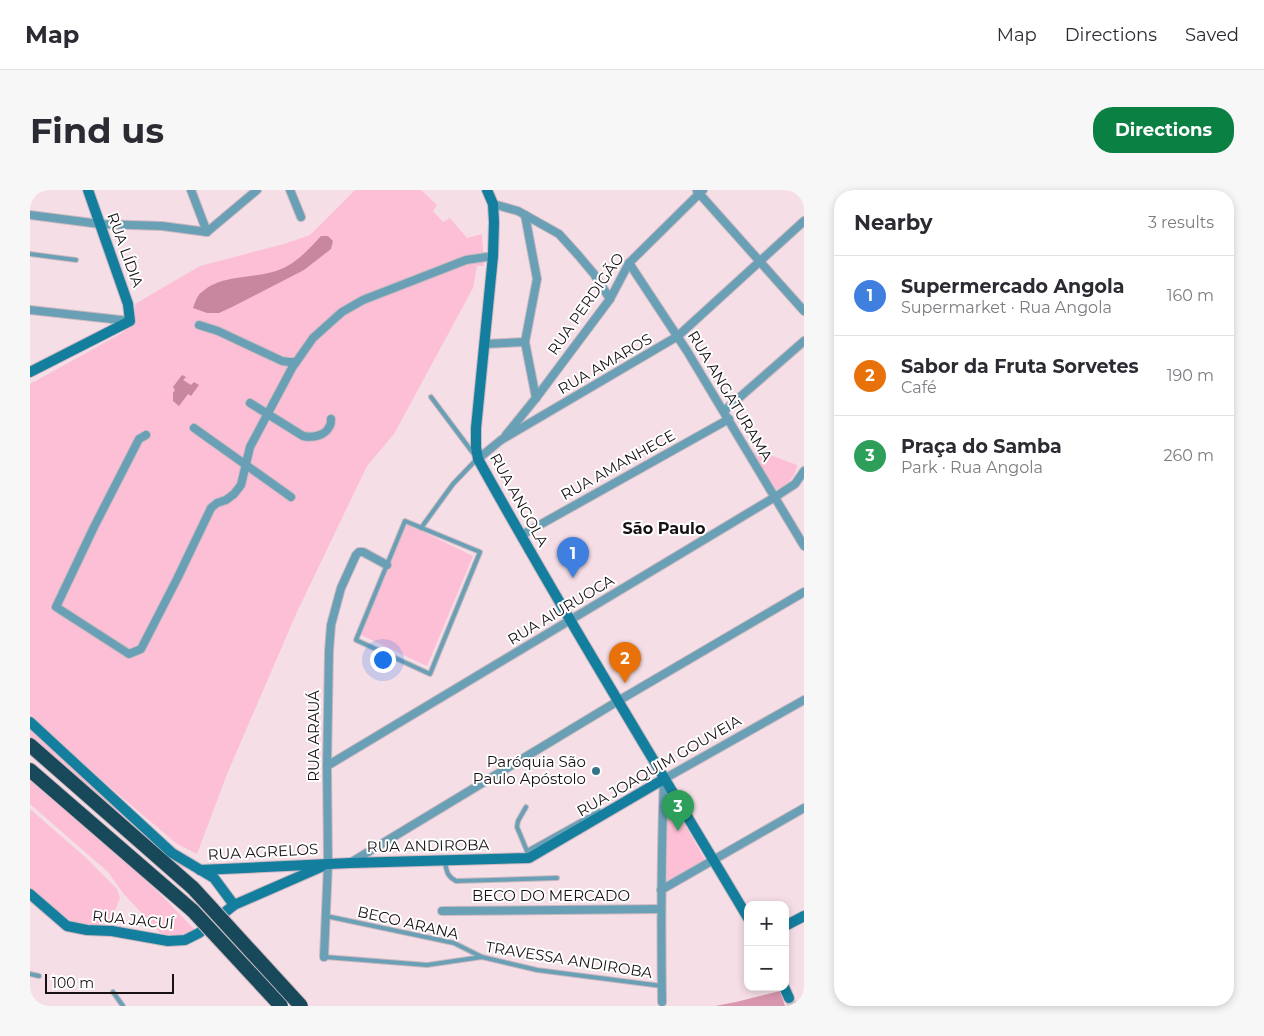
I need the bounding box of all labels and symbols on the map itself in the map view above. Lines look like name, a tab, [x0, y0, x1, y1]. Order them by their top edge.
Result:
street label: RUA LÍDIA	[103, 210, 148, 290]
street label: RUA PERDIGÃO	[543, 249, 628, 358]
street label: RUA ANGATURAMA	[684, 327, 777, 465]
street label: RUA AMAROS	[554, 329, 655, 398]
street label: RUA AMANHECE	[557, 425, 678, 504]
street label: RUA ANGOLA	[486, 450, 553, 550]
district label: São Paulo	[623, 519, 705, 538]
pin: 1	[557, 537, 589, 578]
street label: RUA AIURUOCA	[504, 570, 618, 649]
pin: 2	[609, 642, 641, 683]
your location	[370, 647, 396, 673]
street label: RUA ARAUÁ	[304, 690, 323, 782]
street label: RUA JOAQUIM GOUVEIA	[573, 711, 745, 820]
place label: Paróquia São Paulo Apóstolo	[473, 752, 586, 788]
marker: Paróquia São Paulo Apóstolo	[590, 765, 602, 777]
pin: 3	[662, 790, 694, 831]
street label: RUA ANDIROBA	[367, 835, 490, 856]
street label: RUA AGRELOS	[207, 839, 319, 864]
street label: BECO DO MERCADO	[472, 886, 630, 905]
street label: BECO ARANA	[356, 902, 461, 943]
street label: RUA JACUÍ	[91, 906, 175, 933]
street label: TRAVESSA ANDIROBA	[484, 937, 654, 982]
scale bar	[45, 971, 174, 994]

